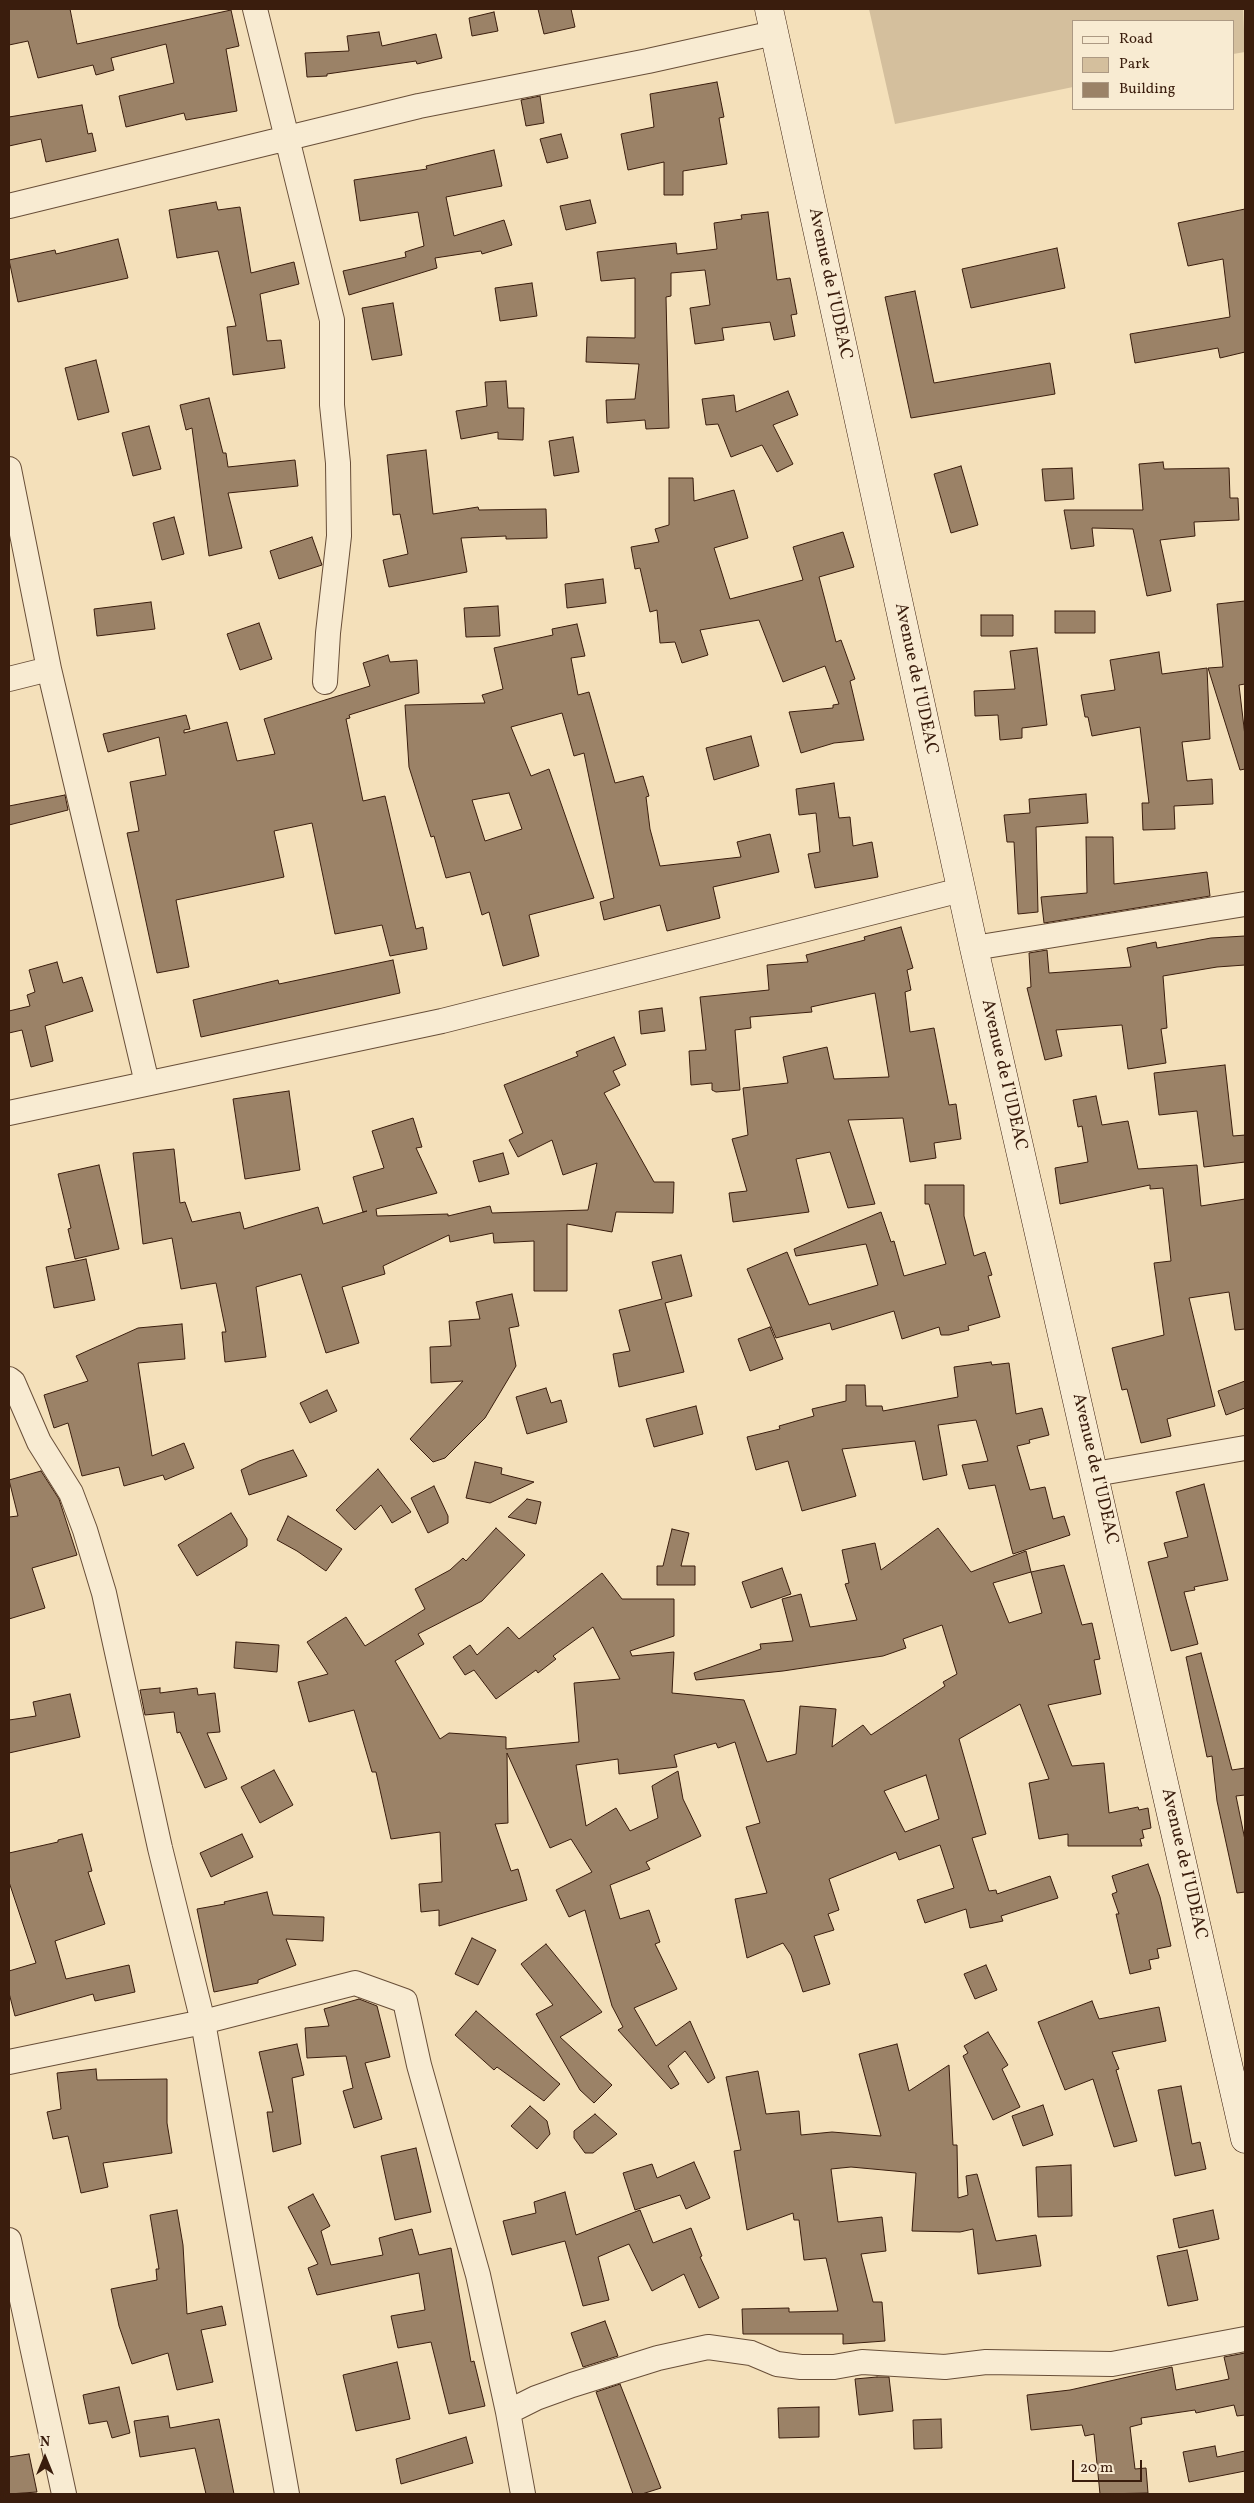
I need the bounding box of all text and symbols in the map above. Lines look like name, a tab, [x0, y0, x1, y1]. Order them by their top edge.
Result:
legend	[1072, 20, 1234, 110]
text: Road	[1119, 29, 1153, 50]
text: Park	[1119, 54, 1150, 75]
text: Building	[1119, 79, 1175, 100]
street label: Avenue de I'UDEAC	[802, 206, 856, 362]
street label: Avenue de I'UDEAC	[888, 601, 942, 757]
street label: Avenue de I'UDEAC	[975, 997, 1031, 1153]
street label: Avenue de I'UDEAC	[1066, 1391, 1122, 1547]
street label: Avenue de I'UDEAC	[1155, 1786, 1211, 1942]
north arrow	[20, 2433, 70, 2483]
text: N	[40, 2433, 50, 2452]
scale bar	[1074, 2450, 1144, 2482]
text: 20 m	[1080, 2458, 1113, 2479]

